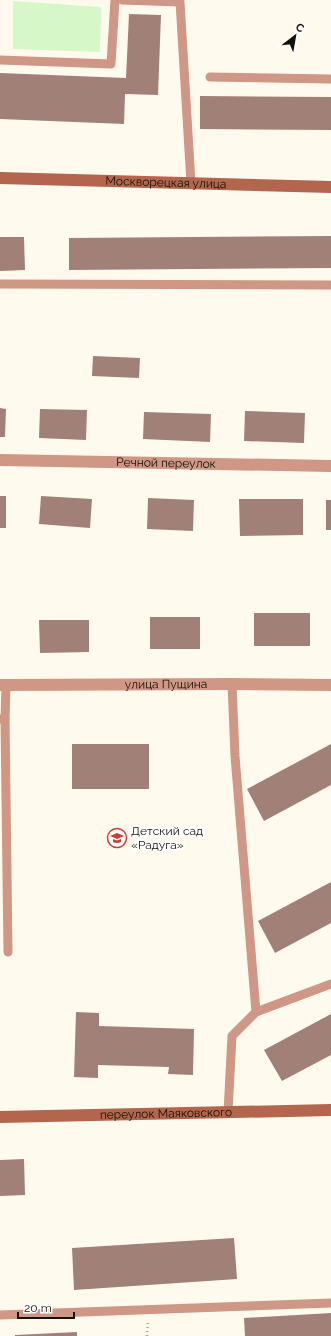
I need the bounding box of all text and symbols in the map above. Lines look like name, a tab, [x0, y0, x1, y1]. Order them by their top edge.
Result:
north arrow	[275, 16, 315, 56]
text: С	[293, 20, 307, 36]
street label: Москворецкая улица	[105, 174, 227, 191]
street label: Речной переулок	[116, 455, 216, 471]
street label: улица Пущина	[125, 677, 207, 691]
place label: Детский сад «Радуга»	[131, 824, 203, 852]
school or university icon: Детский сад «Радуга»	[106, 827, 128, 849]
street label: переулок Маяковского	[100, 1105, 232, 1122]
scale bar	[18, 1294, 74, 1320]
text: 20 m	[24, 1301, 52, 1315]

